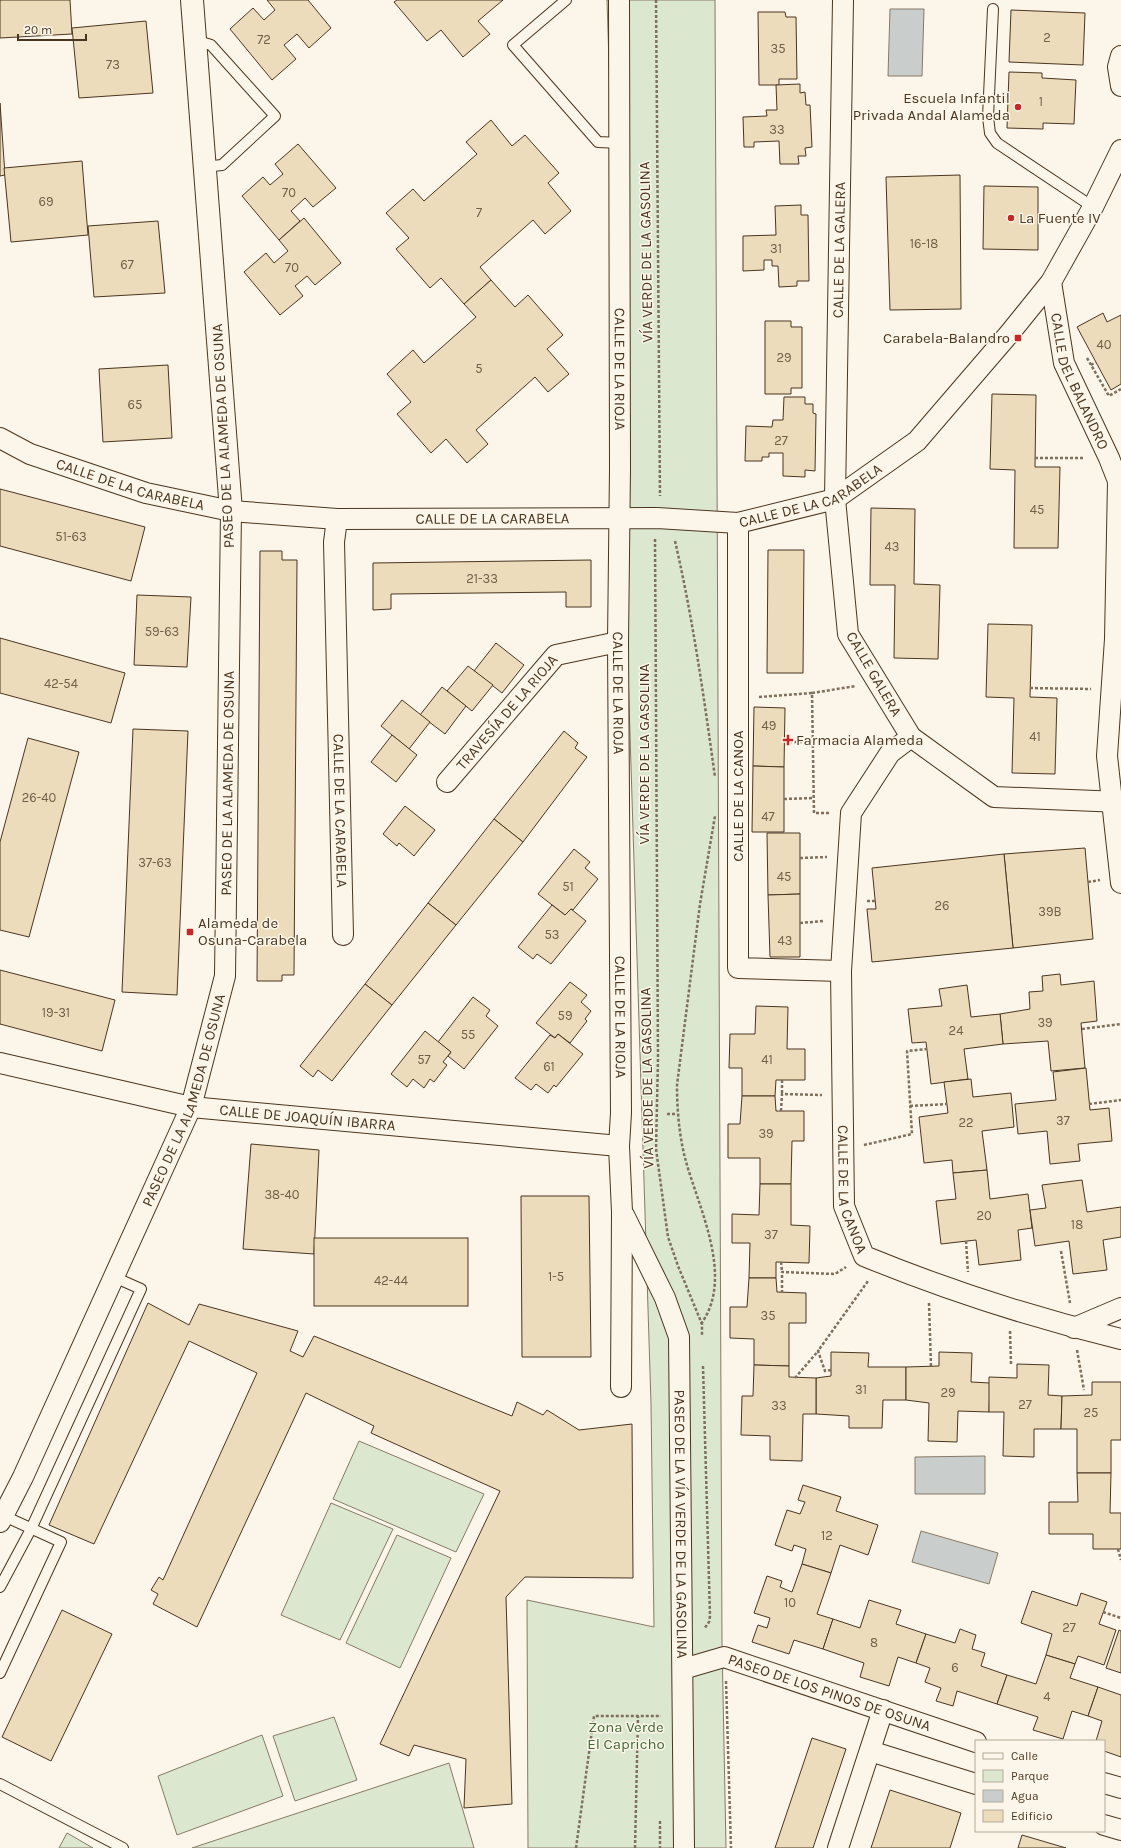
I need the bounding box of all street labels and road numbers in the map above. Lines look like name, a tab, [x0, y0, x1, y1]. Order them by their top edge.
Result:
street label: VÍA VERDE DE LA GASOLINA	[635, 161, 657, 343]
street label: CALLE DE LA GALERA	[829, 181, 849, 318]
street label: CALLE DE LA RIOJA	[611, 308, 629, 431]
street label: CALLE DEL BALANDRO	[1047, 311, 1113, 452]
street label: PASEO DE LA ALAMEDA DE OSUNA	[208, 323, 238, 549]
street label: CALLE DE LA CARABELA	[54, 454, 207, 514]
street label: CALLE DE LA CARABELA	[737, 459, 886, 531]
street label: CALLE DE LA CARABELA	[415, 509, 570, 528]
street label: CALLE GALERA	[842, 628, 906, 720]
street label: CALLE DE LA RIOJA	[609, 632, 628, 755]
street label: TRAVESÍA DE LA RIOJA	[453, 651, 562, 773]
street label: VÍA VERDE DE LA GASOLINA	[635, 663, 653, 844]
street label: PASEO DE LA ALAMEDA DE OSUNA	[217, 670, 238, 896]
street label: CALLE DE LA CANOA	[729, 730, 747, 862]
street label: CALLE DE LA CARABELA	[329, 734, 351, 888]
street label: CALLE DE LA RIOJA	[611, 956, 630, 1079]
street label: VÍA VERDE DE LA GASOLINA	[636, 987, 658, 1169]
street label: PASEO DE LA ALAMEDA DE OSUNA	[138, 991, 229, 1209]
street label: CALLE DE JOAQUÍN IBARRA	[219, 1101, 397, 1135]
street label: CALLE DE LA CANOA	[834, 1125, 871, 1256]
street label: PASEO DE LA VÍA VERDE DE LA GASOLINA	[671, 1389, 691, 1659]
street label: PASEO DE LOS PINOS DE OSUNA	[726, 1650, 934, 1735]

